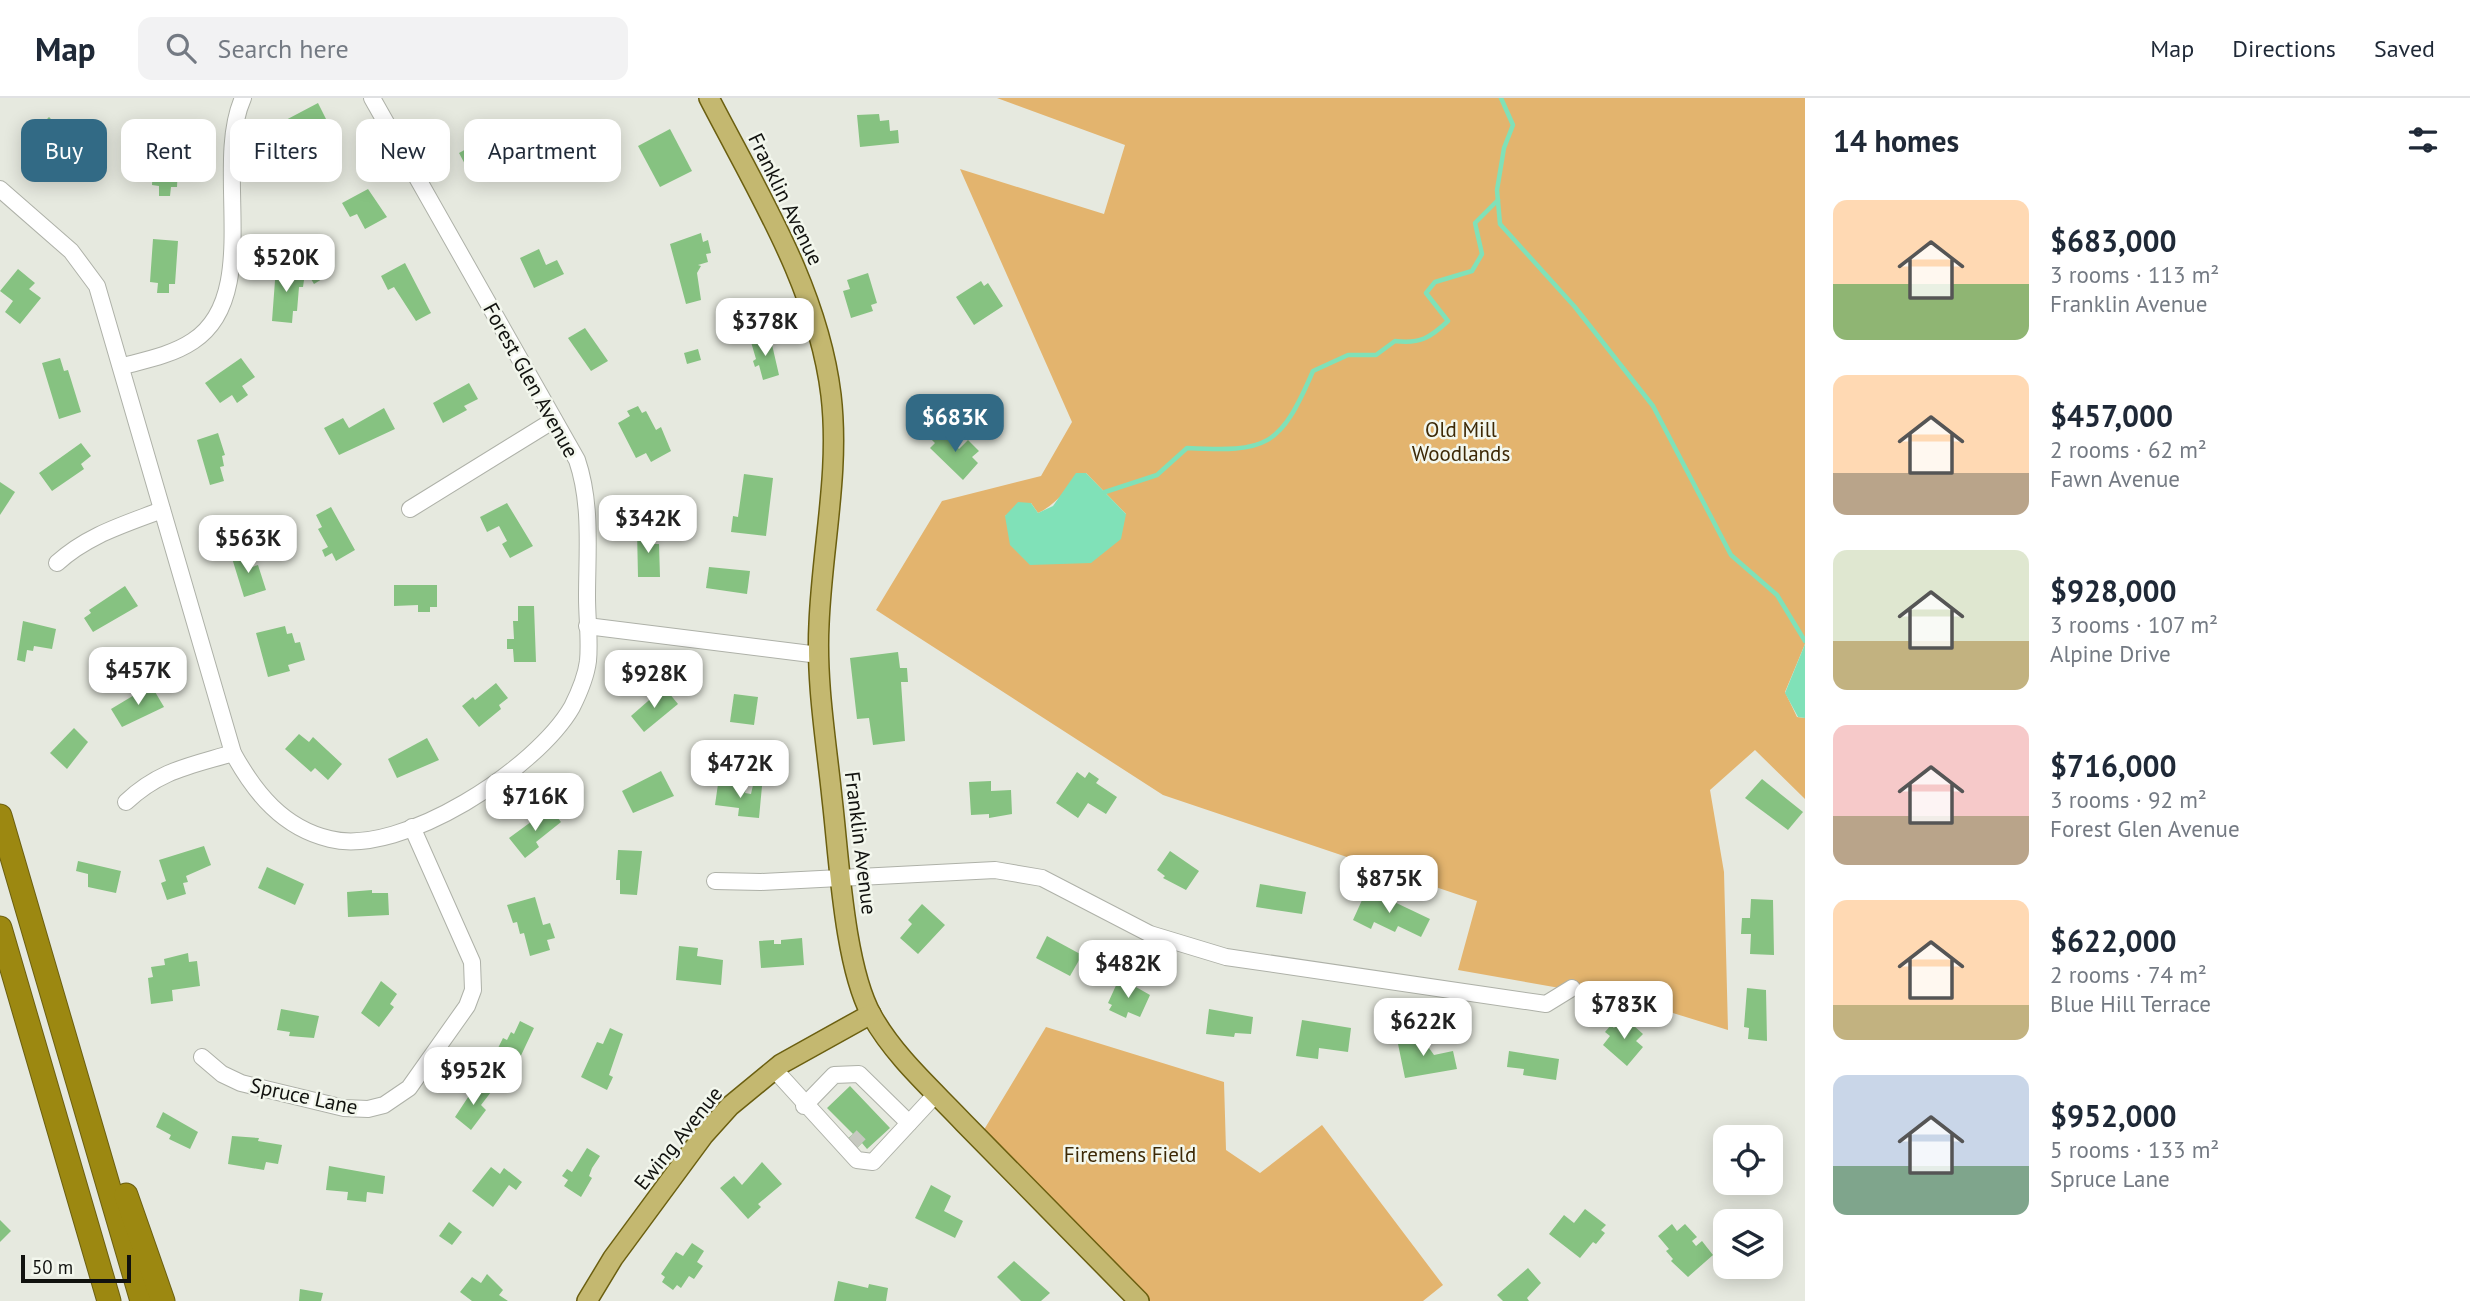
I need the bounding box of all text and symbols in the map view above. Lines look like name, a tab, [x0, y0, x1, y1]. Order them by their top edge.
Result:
search box	[138, 17, 628, 80]
text: Map	[35, 27, 96, 70]
icon: search	[162, 29, 200, 67]
text: Search here	[218, 32, 349, 65]
text: Map	[2150, 33, 2194, 64]
text: Directions	[2232, 33, 2336, 64]
text: Saved	[2374, 33, 2435, 64]
chip: Buy	[21, 119, 107, 182]
chip: Rent	[121, 119, 216, 182]
chip: Filters	[230, 119, 342, 182]
chip: New	[356, 119, 450, 182]
chip: Apartment	[464, 119, 621, 182]
text: 14 homes	[1833, 121, 1959, 160]
icon: filters	[2404, 121, 2442, 159]
street label: Franklin Avenue	[742, 128, 830, 270]
text: $683,000	[2050, 221, 2177, 260]
icon: home	[1889, 228, 1973, 312]
pin: $520K	[237, 234, 335, 294]
text: $520K	[253, 242, 319, 271]
text: 3 rooms · 113 m²	[2050, 260, 2219, 289]
text: Franklin Avenue	[2050, 289, 2207, 318]
street label: Forest Glen Avenue	[477, 298, 585, 462]
pin: $378K	[716, 299, 814, 358]
text: $378K	[732, 306, 798, 335]
pin: $683K	[906, 394, 1004, 454]
text: $457,000	[2050, 396, 2173, 435]
text: $683K	[922, 402, 988, 431]
icon: home	[1889, 403, 1973, 487]
park label: Old Mill Woodlands	[1412, 416, 1510, 467]
text: 2 rooms · 62 m²	[2050, 435, 2207, 464]
text: Fawn Avenue	[2050, 464, 2180, 493]
pin: $342K	[599, 496, 697, 555]
text: $342K	[615, 503, 681, 532]
pin: $563K	[199, 516, 297, 575]
text: $563K	[215, 523, 281, 552]
text: $928,000	[2050, 571, 2177, 610]
icon: home	[1889, 578, 1973, 662]
text: 3 rooms · 107 m²	[2050, 610, 2218, 639]
text: Alpine Drive	[2050, 639, 2171, 668]
pin: $457K	[89, 648, 187, 707]
pin: $928K	[605, 650, 703, 710]
text: $457K	[105, 655, 171, 684]
text: $928K	[621, 658, 687, 687]
pin: $472K	[691, 740, 789, 800]
text: $716,000	[2050, 746, 2177, 785]
text: $472K	[707, 748, 773, 777]
icon: home	[1889, 753, 1973, 837]
street label: Franklin Avenue	[839, 770, 883, 916]
pin: $716K	[486, 774, 584, 833]
text: $716K	[502, 781, 568, 810]
text: 3 rooms · 92 m²	[2050, 785, 2207, 814]
text: Forest Glen Avenue	[2050, 814, 2240, 843]
pin: $875K	[1340, 856, 1438, 915]
text: $875K	[1356, 863, 1422, 892]
text: $622,000	[2050, 921, 2177, 960]
icon: home	[1889, 928, 1973, 1012]
pin: $482K	[1079, 940, 1177, 1000]
text: $482K	[1095, 948, 1161, 977]
text: 2 rooms · 74 m²	[2050, 960, 2207, 989]
pin: $783K	[1575, 982, 1673, 1041]
text: $783K	[1591, 989, 1657, 1018]
text: Blue Hill Terrace	[2050, 989, 2211, 1018]
pin: $622K	[1374, 998, 1472, 1058]
text: $622K	[1390, 1006, 1456, 1035]
pin: $952K	[424, 1048, 522, 1107]
text: $952K	[440, 1055, 506, 1084]
street label: Spruce Lane	[248, 1071, 360, 1121]
street label: Ewing Avenue	[628, 1081, 728, 1195]
text: $952,000	[2050, 1096, 2177, 1135]
icon: home	[1889, 1103, 1973, 1187]
map controls	[1713, 1125, 1783, 1279]
button: locate	[1713, 1125, 1783, 1195]
text: 5 rooms · 133 m²	[2050, 1135, 2219, 1164]
park label: Firemens Field	[1064, 1141, 1196, 1168]
text: Spruce Lane	[2050, 1164, 2170, 1193]
button: layers	[1713, 1209, 1783, 1279]
scale bar	[21, 1252, 131, 1284]
text: 50 m	[32, 1255, 73, 1279]

